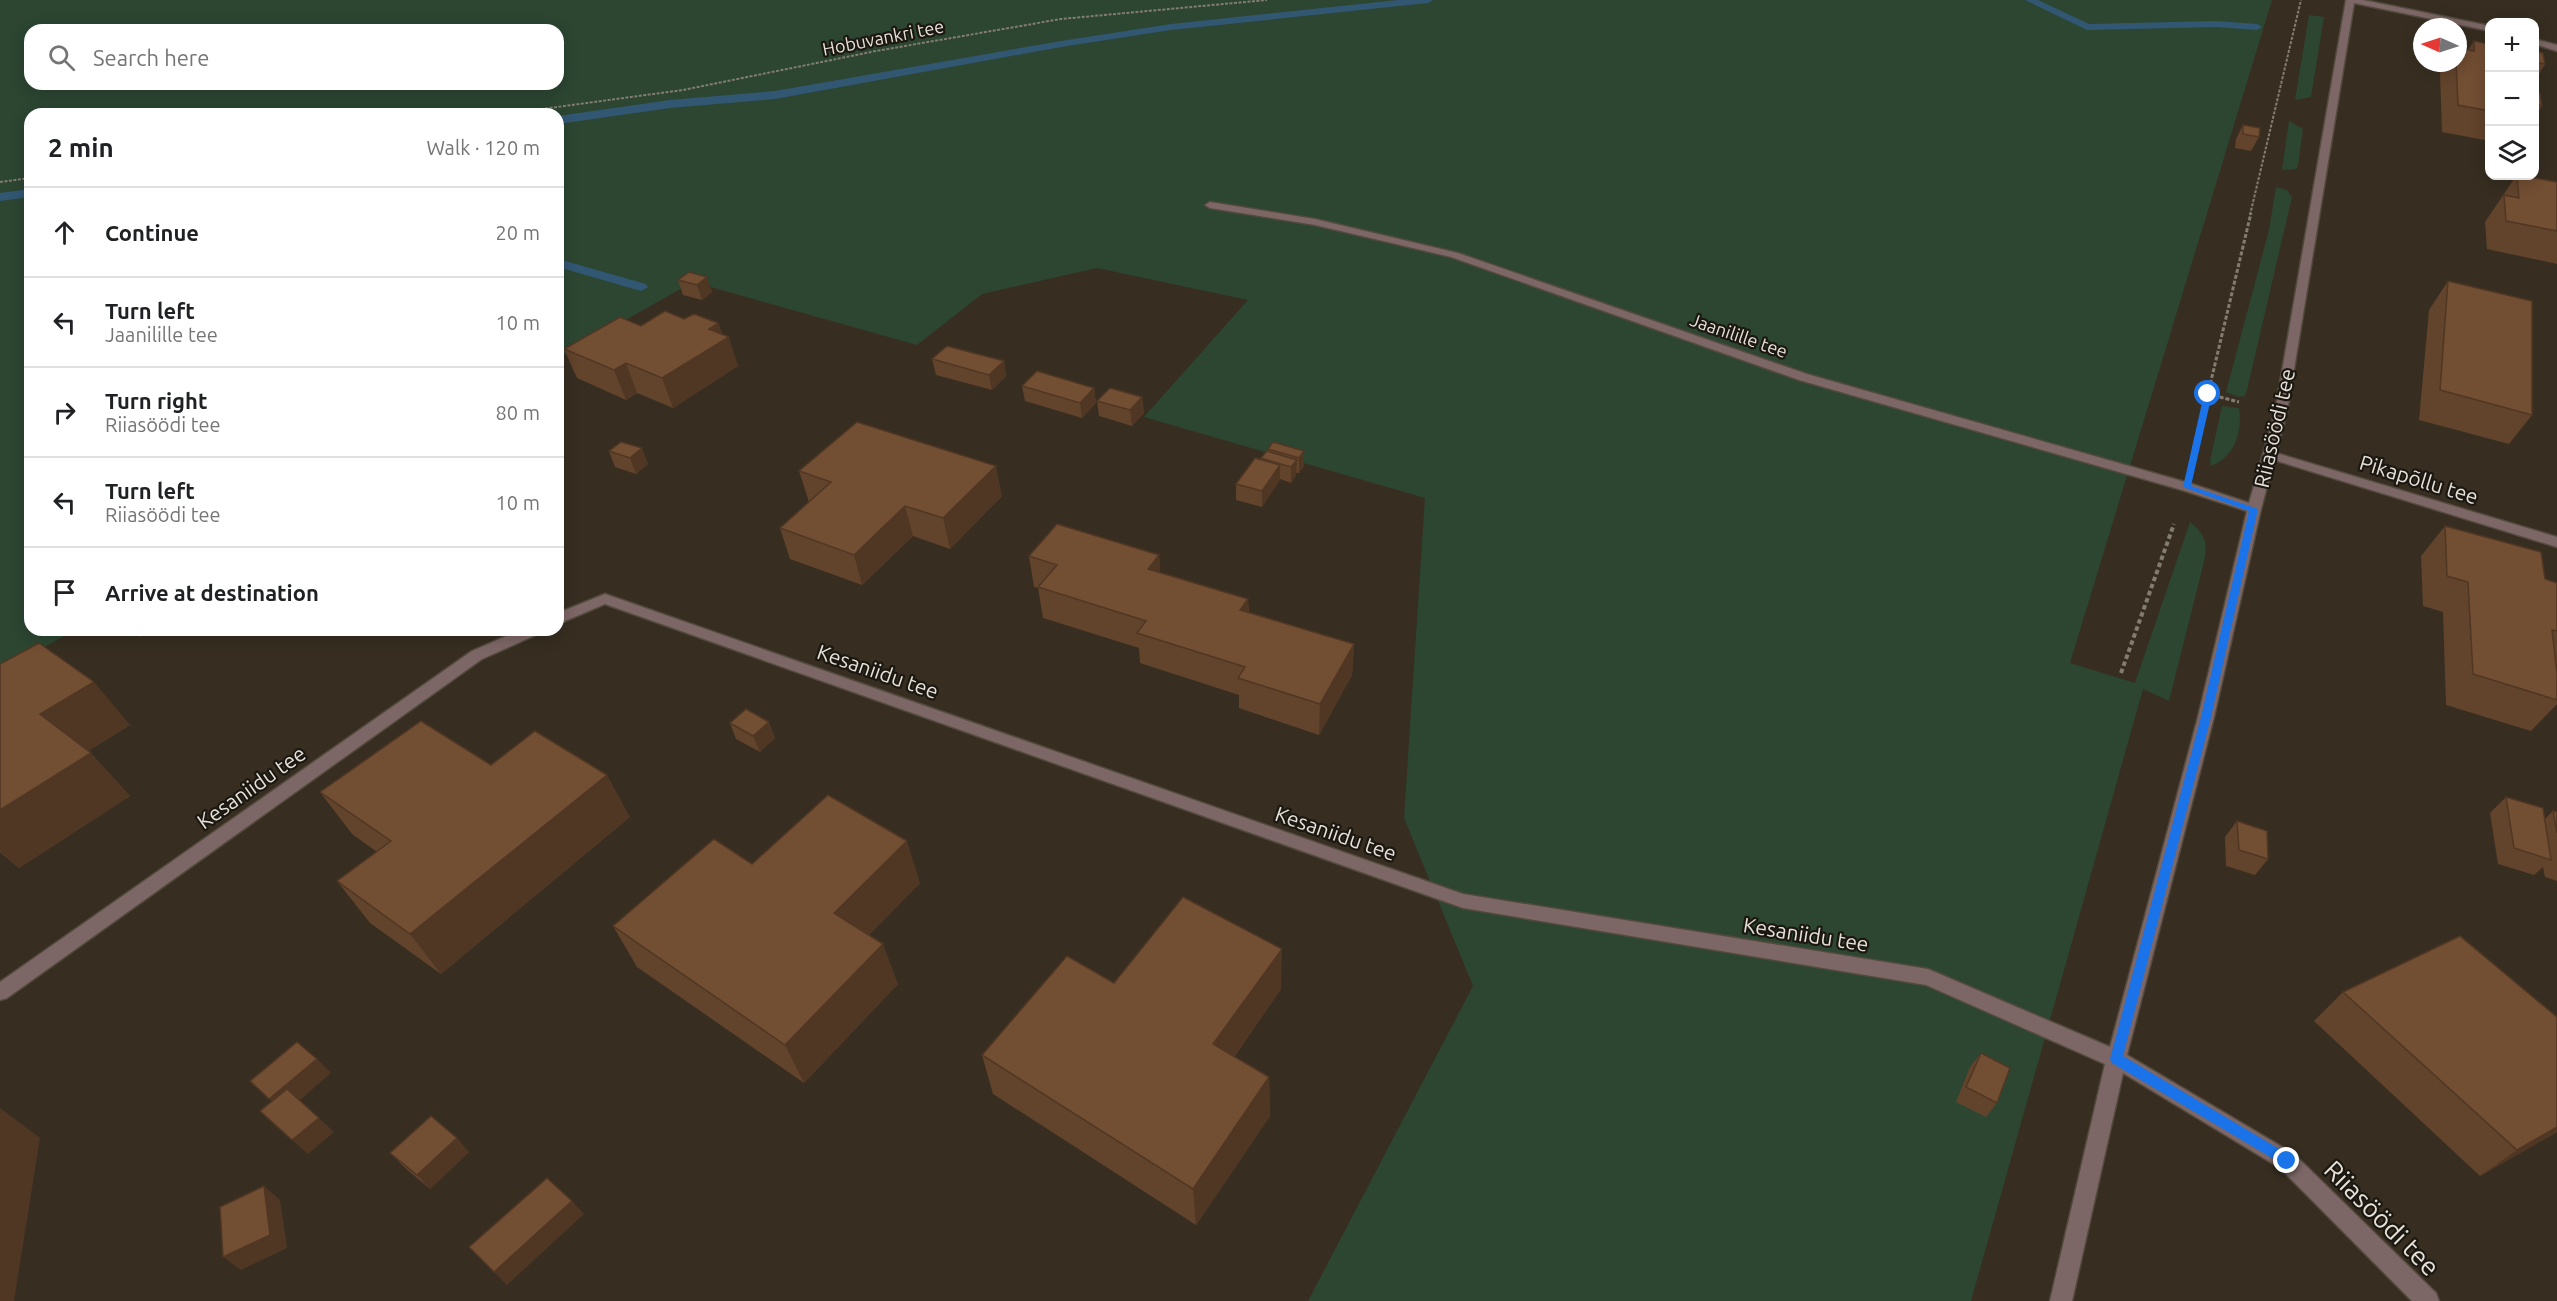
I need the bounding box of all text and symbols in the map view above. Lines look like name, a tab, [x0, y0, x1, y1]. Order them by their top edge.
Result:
street label: Hobuvankri tee	[820, 15, 946, 59]
north arrow	[2413, 18, 2467, 72]
map controls	[2485, 18, 2539, 180]
button: +	[2485, 18, 2539, 72]
search box	[24, 24, 564, 90]
icon: search	[45, 41, 78, 74]
text: Search here	[93, 45, 209, 70]
button: −	[2485, 72, 2539, 126]
button: layers	[2485, 126, 2539, 180]
text: 2 min	[48, 133, 114, 162]
text: Walk · 120 m	[427, 136, 540, 159]
icon: ahead	[48, 216, 81, 249]
text: Continue	[105, 220, 199, 245]
text: 20 m	[496, 221, 540, 244]
text: Turn left	[105, 298, 195, 323]
icon: left	[48, 306, 81, 339]
street label: Jaanilille tee	[1688, 309, 1790, 361]
text: 10 m	[496, 311, 540, 334]
text: Jaanilille tee	[105, 323, 218, 346]
street label: Riiasöödi tee	[2249, 366, 2299, 490]
route start	[2194, 380, 2220, 406]
text: Turn right	[105, 388, 207, 413]
icon: right	[48, 396, 81, 429]
text: 80 m	[496, 401, 540, 424]
text: Riiasöödi tee	[105, 413, 221, 436]
street label: Pikapõllu tee	[2357, 450, 2481, 508]
text: Turn left	[105, 478, 195, 503]
icon: left	[48, 486, 81, 519]
text: 10 m	[496, 491, 540, 514]
text: Riiasöödi tee	[105, 503, 221, 526]
icon: arrive	[48, 576, 81, 609]
text: Arrive at destination	[105, 580, 319, 605]
street label: Kesaniidu tee	[814, 639, 942, 703]
street label: Kesaniidu tee	[192, 741, 310, 833]
street label: Kesaniidu tee	[1272, 801, 1400, 865]
street label: Kesaniidu tee	[1742, 912, 1870, 956]
route end	[2273, 1147, 2299, 1173]
street label: Riiasöödi tee	[2319, 1155, 2445, 1281]

